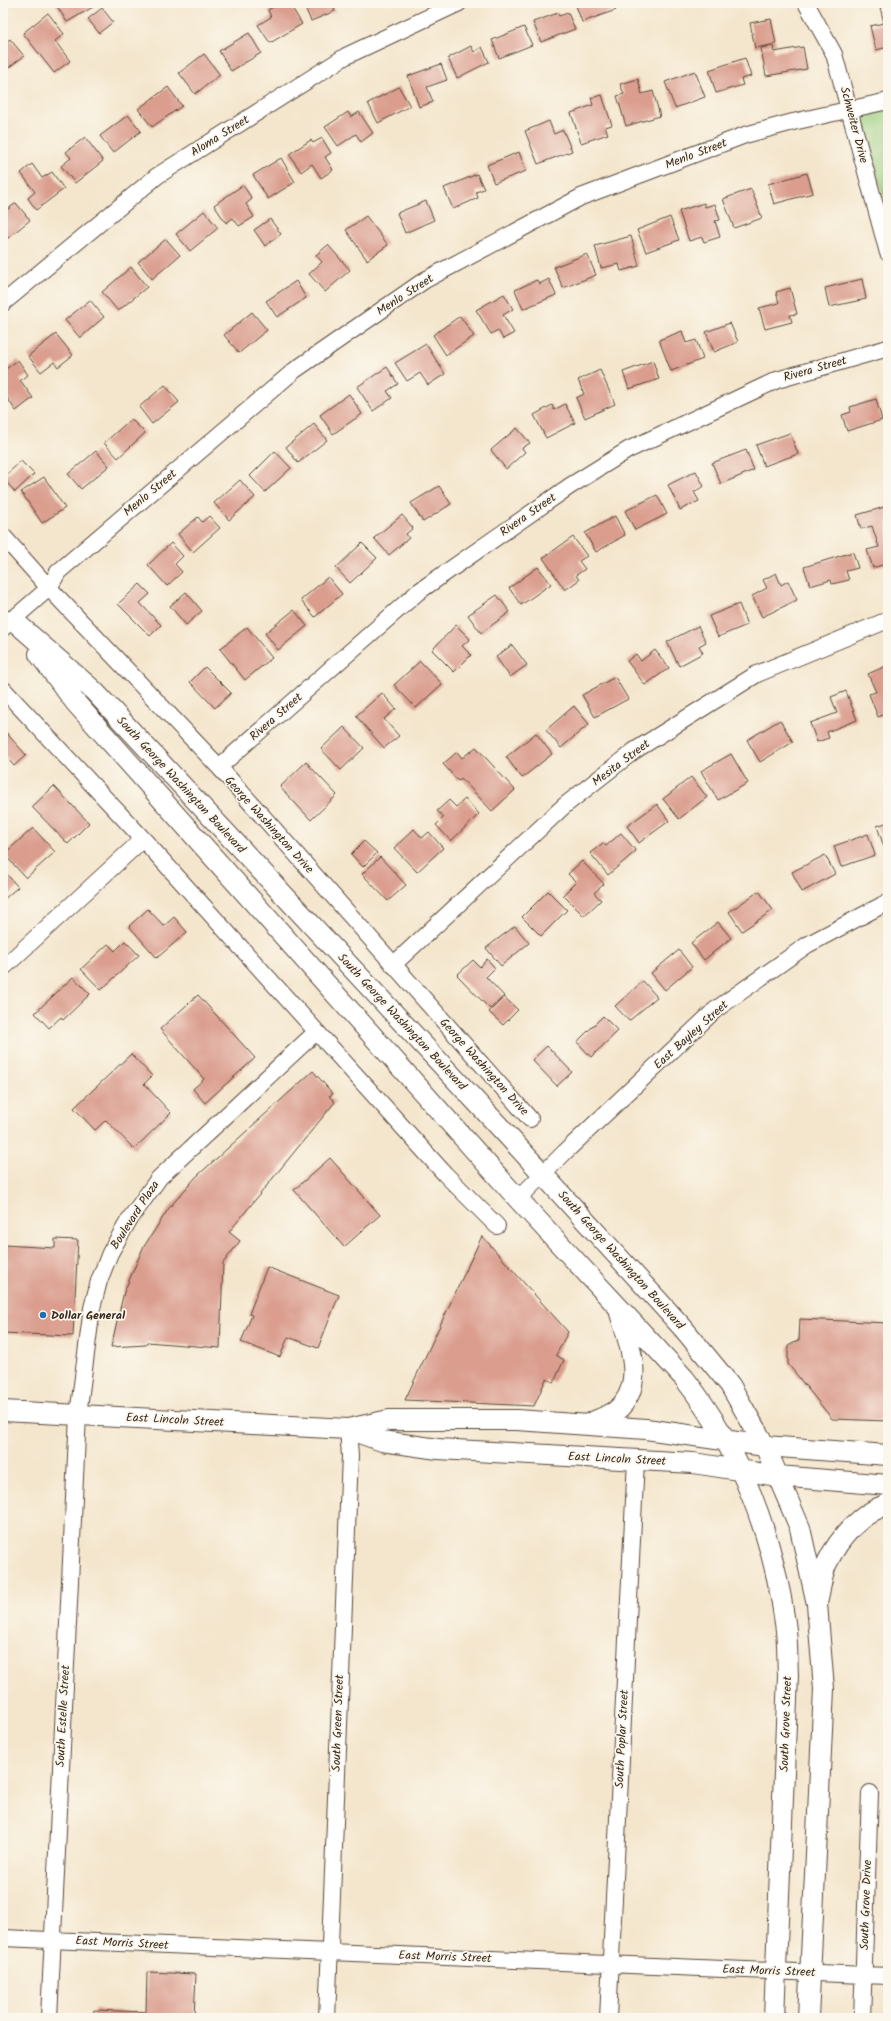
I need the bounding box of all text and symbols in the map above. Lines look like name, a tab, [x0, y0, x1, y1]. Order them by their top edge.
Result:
street label: Schweiter Drive	[835, 85, 873, 166]
street label: Aloma Street	[187, 110, 253, 162]
street label: Menlo Street	[662, 133, 730, 174]
street label: Menlo Street	[373, 269, 438, 321]
street label: Rivera Street	[781, 351, 849, 387]
street label: Menlo Street	[119, 465, 181, 521]
street label: Rivera Street	[496, 488, 560, 541]
street label: Rivera Street	[245, 688, 307, 746]
street label: South George Washington Boulevard	[112, 712, 251, 859]
street label: Mesita Street	[588, 735, 654, 791]
street label: George Washington Drive	[220, 772, 319, 879]
street label: South George Washington Boulevard	[333, 949, 472, 1096]
street label: East Bayley Street	[649, 996, 733, 1074]
street label: George Washington Drive	[435, 1014, 534, 1121]
street label: Boulevard Plaza	[106, 1177, 165, 1253]
street label: South George Washington Boulevard	[553, 1186, 690, 1335]
place label: Dollar General	[51, 1306, 126, 1325]
marker: Dollar General	[38, 1310, 48, 1320]
street label: East Lincoln Street	[125, 1408, 225, 1432]
street label: East Lincoln Street	[567, 1447, 667, 1471]
street label: South Estelle Street	[51, 1664, 75, 1768]
street label: South Green Street	[327, 1674, 349, 1772]
street label: South Grove Street	[775, 1675, 797, 1772]
street label: South Poplar Street	[610, 1689, 634, 1789]
street label: South Grove Drive	[855, 1859, 877, 1951]
street label: East Morris Street	[75, 1931, 169, 1955]
street label: East Morris Street	[398, 1946, 492, 1968]
street label: East Morris Street	[722, 1960, 816, 1982]

